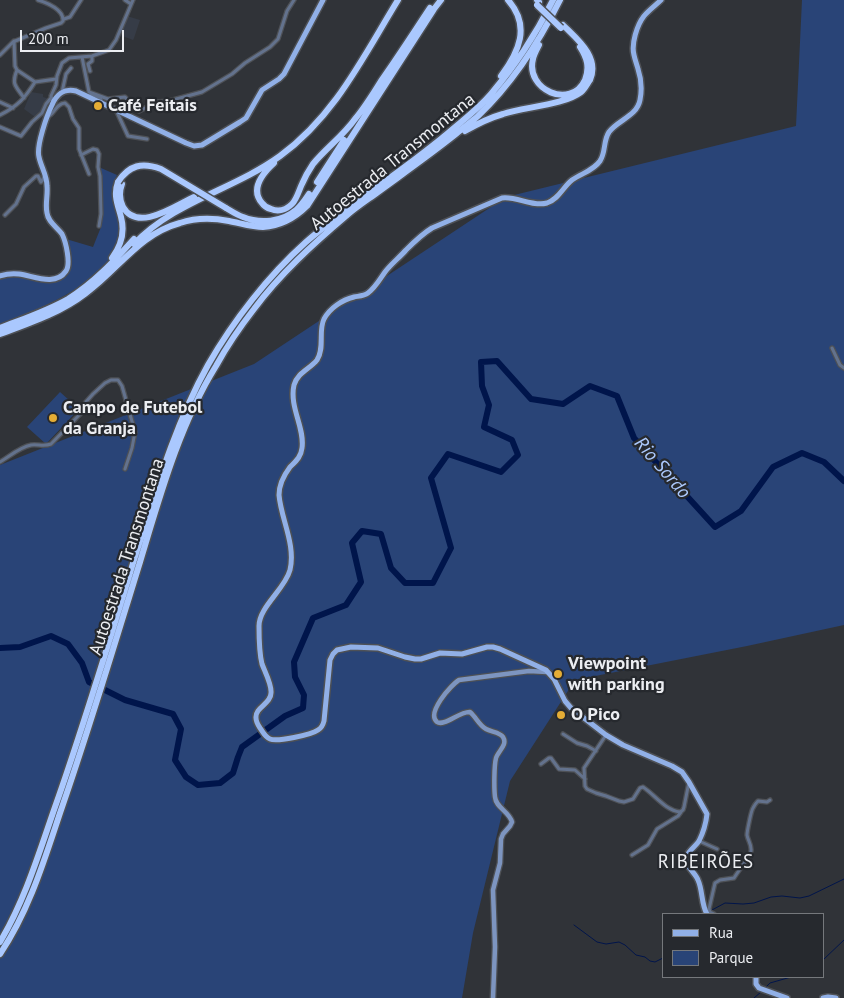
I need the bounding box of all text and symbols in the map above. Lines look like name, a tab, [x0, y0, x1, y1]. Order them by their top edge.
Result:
scale bar	[22, 20, 126, 52]
text: 200 m	[28, 29, 69, 48]
street label: Autoestrada Transmontana	[306, 89, 480, 235]
place label: Café Feitais	[108, 95, 197, 117]
marker: Café Feitais	[92, 100, 104, 112]
place label: Campo de Futebol da Granja	[63, 397, 202, 439]
marker: Campo de Futebol da Granja	[47, 412, 59, 424]
water label: Rio Sordo	[629, 432, 695, 504]
street label: Autoestrada Transmontana	[85, 456, 169, 658]
place label: Viewpoint with parking	[568, 653, 665, 696]
marker: Viewpoint with parking	[552, 668, 564, 680]
place label: O Pico	[571, 704, 620, 726]
marker: O Pico	[555, 709, 567, 721]
district label: RIBEIRÕES	[657, 852, 755, 874]
legend	[662, 913, 824, 978]
text: Rua	[709, 923, 733, 942]
text: Parque	[709, 948, 753, 967]

